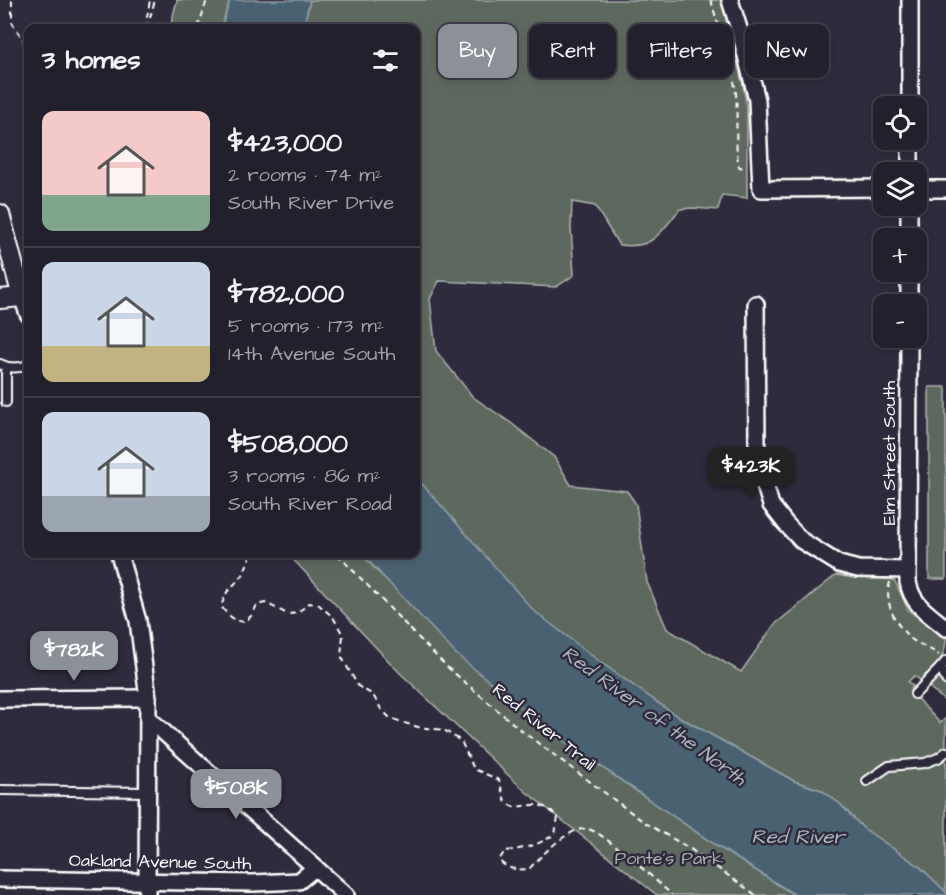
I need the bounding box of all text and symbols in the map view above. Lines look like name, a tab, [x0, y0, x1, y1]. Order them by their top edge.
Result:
chip: Buy	[438, 24, 517, 78]
chip: Rent	[529, 24, 616, 78]
chip: Filters	[628, 24, 733, 78]
chip: New	[745, 24, 829, 78]
text: 3 homes	[42, 42, 141, 78]
icon: filters	[369, 44, 402, 77]
map controls	[873, 96, 927, 348]
button: locate	[873, 96, 927, 150]
text: $423,000	[228, 125, 342, 161]
icon: home	[90, 135, 162, 207]
text: 2 rooms · 74 m²	[228, 161, 382, 189]
button: layers	[873, 162, 927, 216]
text: South River Drive	[228, 189, 394, 217]
button: +	[873, 228, 927, 282]
text: $782,000	[228, 276, 344, 312]
icon: home	[90, 286, 162, 358]
button: −	[873, 294, 927, 348]
text: 5 rooms · 173 m²	[228, 312, 384, 340]
text: 14th Avenue South	[228, 340, 395, 368]
street label: Elm Street South	[877, 381, 902, 525]
text: $508,000	[228, 426, 348, 462]
icon: home	[90, 436, 162, 508]
pin: $423K	[709, 447, 793, 498]
text: $423K	[722, 452, 780, 480]
text: 3 rooms · 86 m²	[228, 462, 381, 490]
text: South River Road	[228, 490, 392, 518]
pin: $782K	[32, 631, 116, 682]
text: $782K	[44, 636, 104, 664]
water label: Red River of the North	[556, 640, 753, 793]
street label: Red River Trail	[487, 677, 601, 777]
pin: $508K	[194, 769, 278, 820]
text: $508K	[205, 774, 268, 802]
water label: Red River	[752, 823, 846, 851]
park label: Ponte's Park	[615, 846, 723, 871]
street label: Oakland Avenue South	[69, 848, 251, 876]

